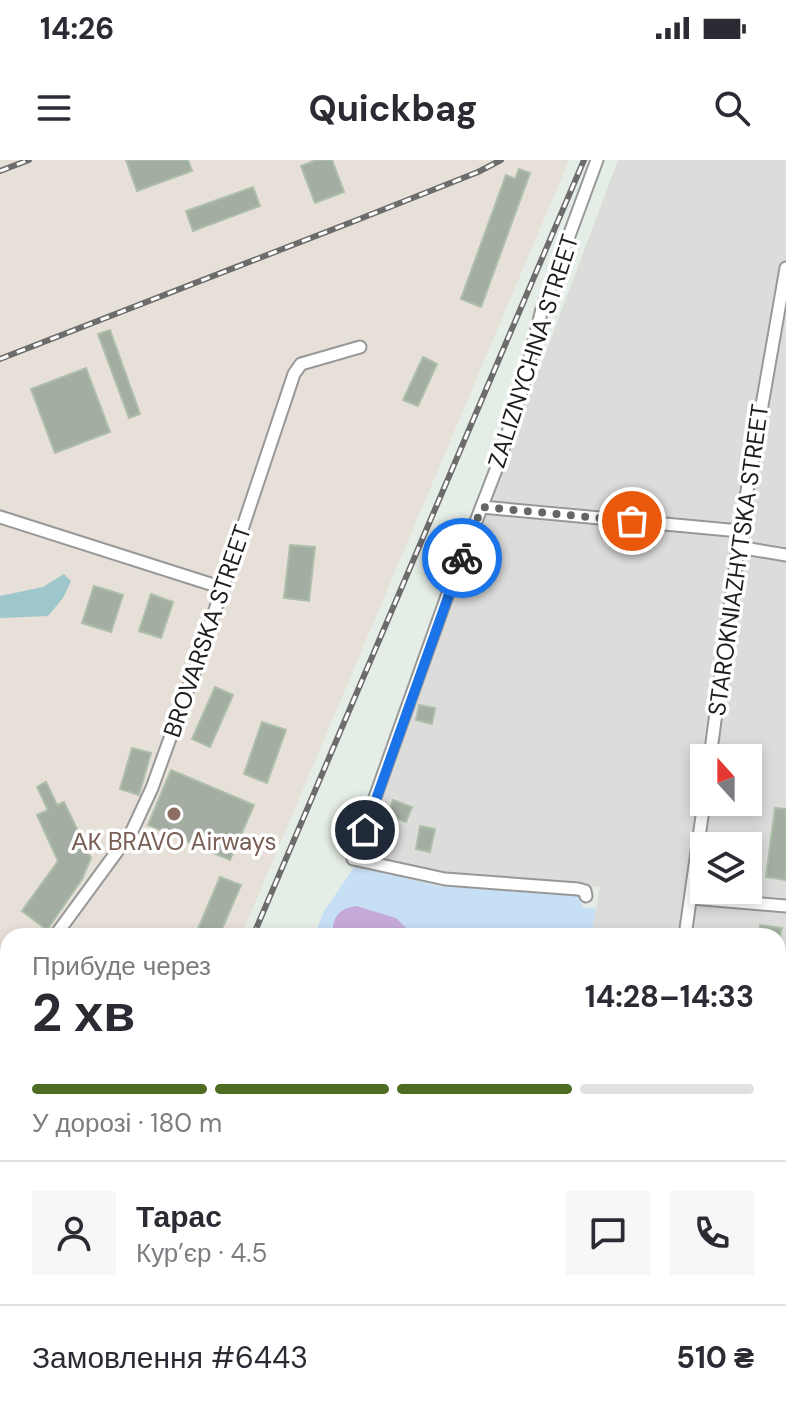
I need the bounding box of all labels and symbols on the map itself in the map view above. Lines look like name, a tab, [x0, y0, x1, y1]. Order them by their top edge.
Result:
street label: ZALIZNYCHNA STREET	[481, 230, 585, 472]
street label: STAROKNIAZHYTSKA STREET	[701, 402, 775, 718]
pin	[598, 487, 666, 555]
courier	[422, 518, 502, 598]
street label: BROVARSKA STREET	[156, 521, 258, 741]
north arrow	[690, 744, 762, 816]
pin	[331, 796, 399, 864]
marker: АК BRAVO Airways	[165, 805, 183, 823]
place label: АК BRAVO Airways	[72, 826, 276, 857]

